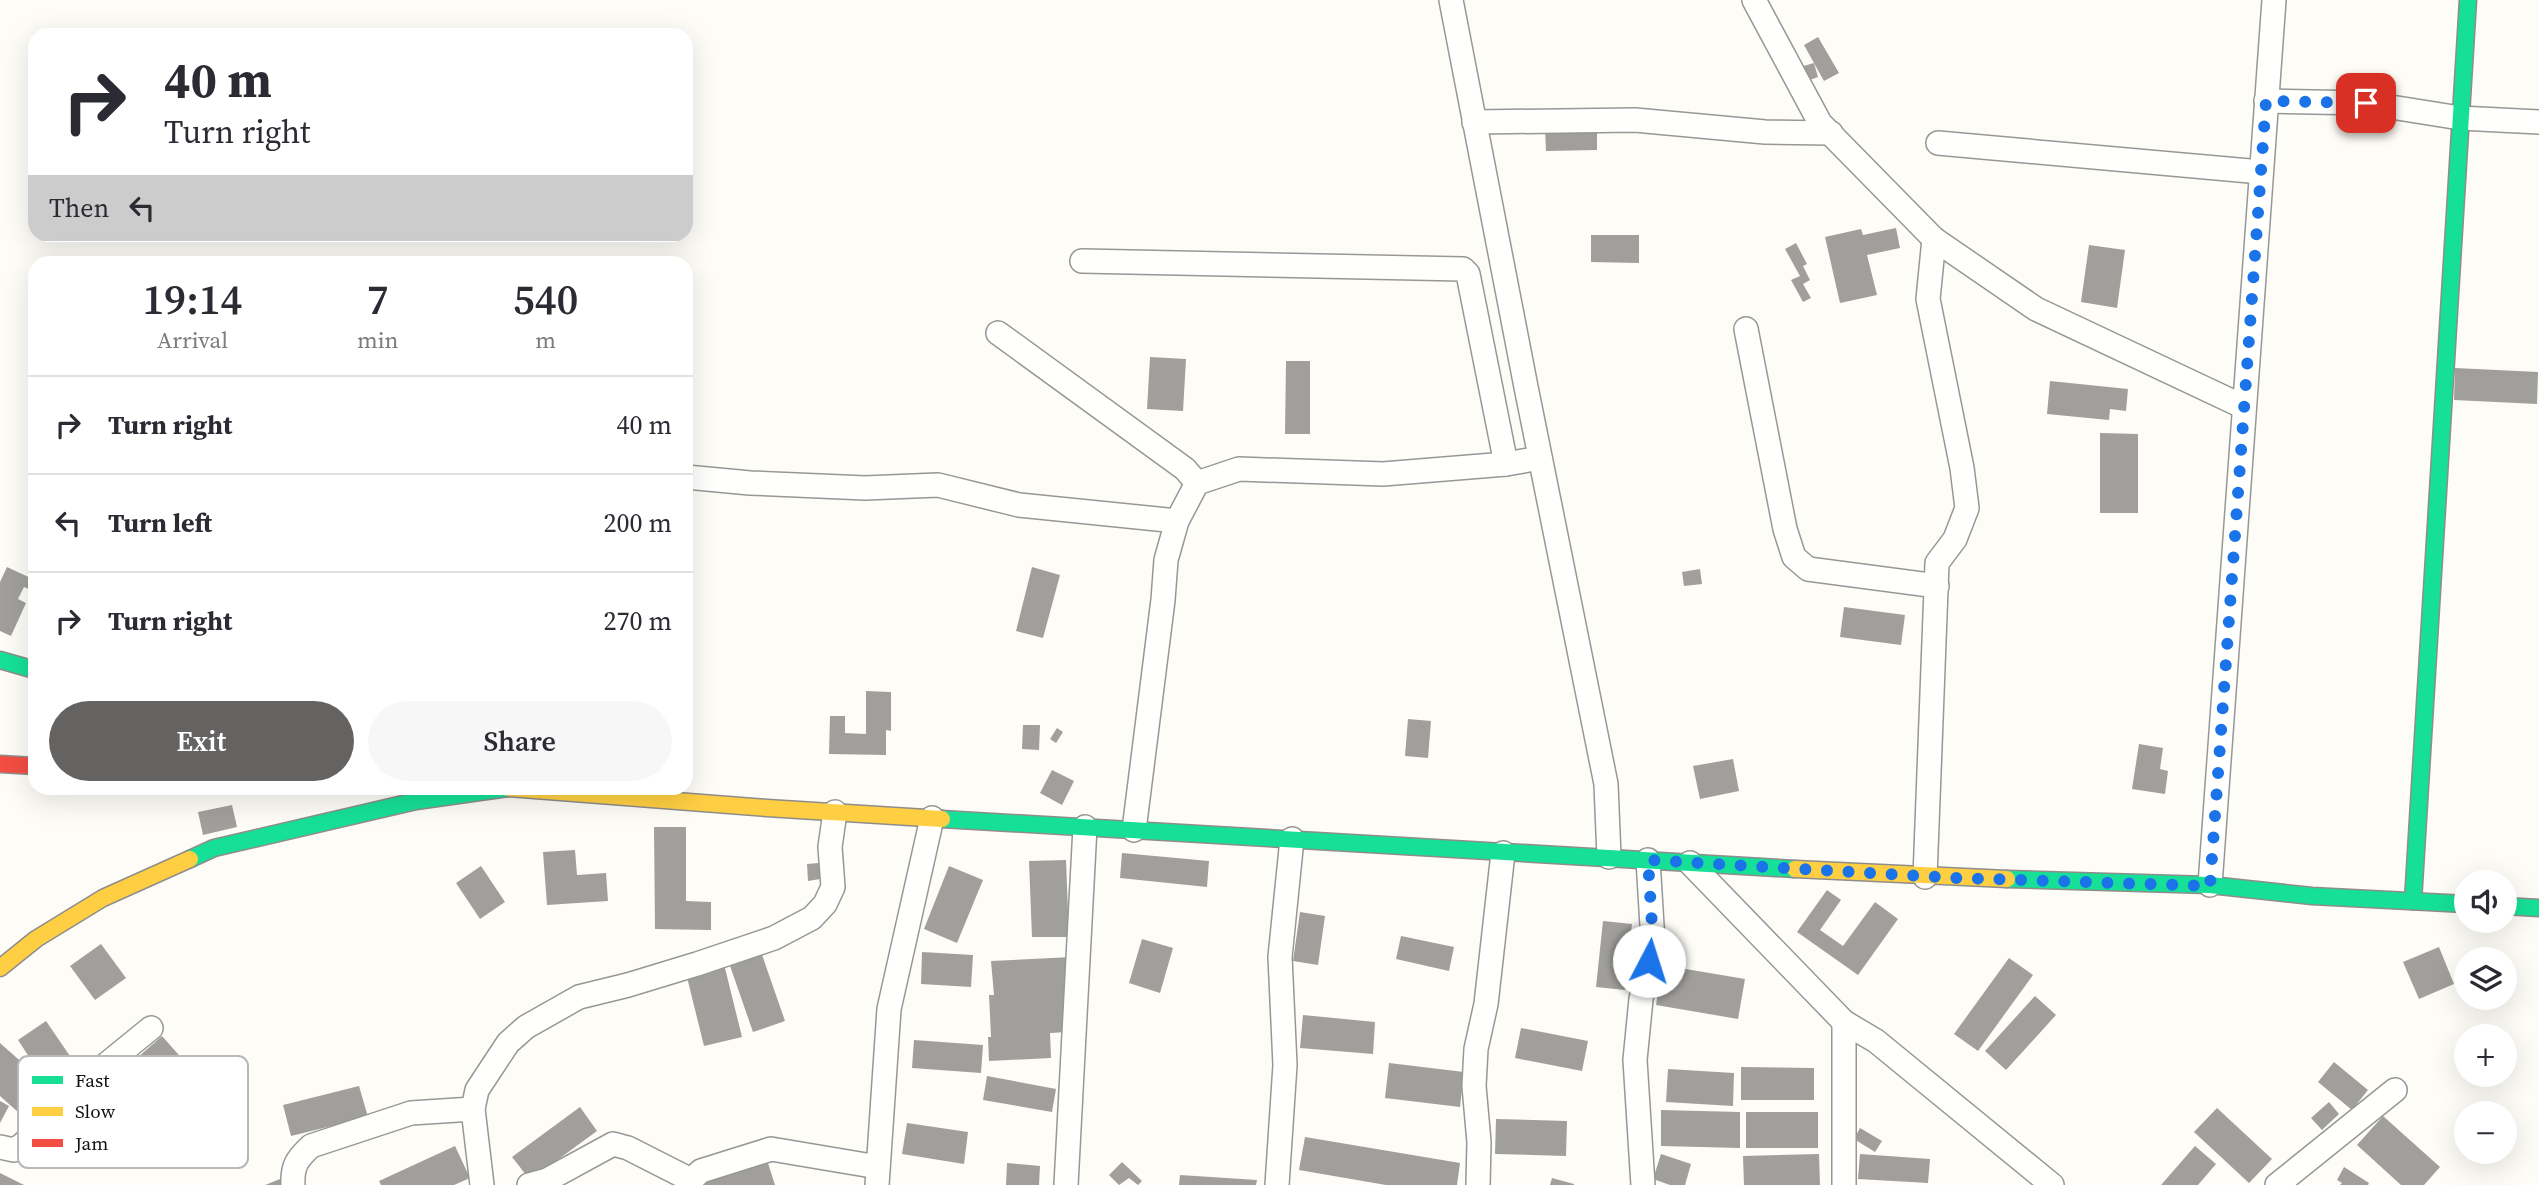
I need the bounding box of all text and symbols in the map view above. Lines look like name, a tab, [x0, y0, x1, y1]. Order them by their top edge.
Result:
text: 40 m	[164, 46, 272, 113]
icon: right	[49, 56, 140, 147]
pin	[2336, 73, 2396, 133]
icon: arrive	[2347, 84, 2385, 122]
text: Turn right	[164, 110, 310, 154]
icon: left	[123, 189, 161, 227]
text: Then	[49, 190, 109, 226]
text: 19:14	[142, 270, 242, 328]
text: 7	[367, 270, 389, 328]
text: 540	[513, 270, 578, 328]
text: Arrival	[157, 324, 228, 356]
text: min	[357, 324, 398, 356]
text: m	[535, 324, 556, 356]
icon: right	[49, 406, 87, 444]
text: Turn right	[108, 407, 232, 443]
text: 40 m	[617, 407, 672, 443]
icon: left	[49, 504, 87, 542]
text: Turn left	[108, 505, 212, 541]
text: 200 m	[604, 505, 672, 541]
icon: right	[49, 602, 87, 640]
text: Turn right	[108, 603, 232, 639]
text: 270 m	[604, 603, 672, 639]
button: Exit	[49, 701, 354, 781]
button: Share	[368, 701, 672, 781]
map controls	[2454, 870, 2517, 1164]
button: sound	[2454, 870, 2517, 933]
position arrow	[1612, 924, 1686, 998]
button: layers	[2454, 947, 2517, 1010]
button: +	[2454, 1024, 2517, 1087]
legend	[18, 1056, 248, 1168]
text: Fast	[75, 1067, 110, 1093]
text: Slow	[75, 1098, 116, 1124]
button: −	[2454, 1101, 2517, 1164]
text: Jam	[74, 1130, 108, 1156]

